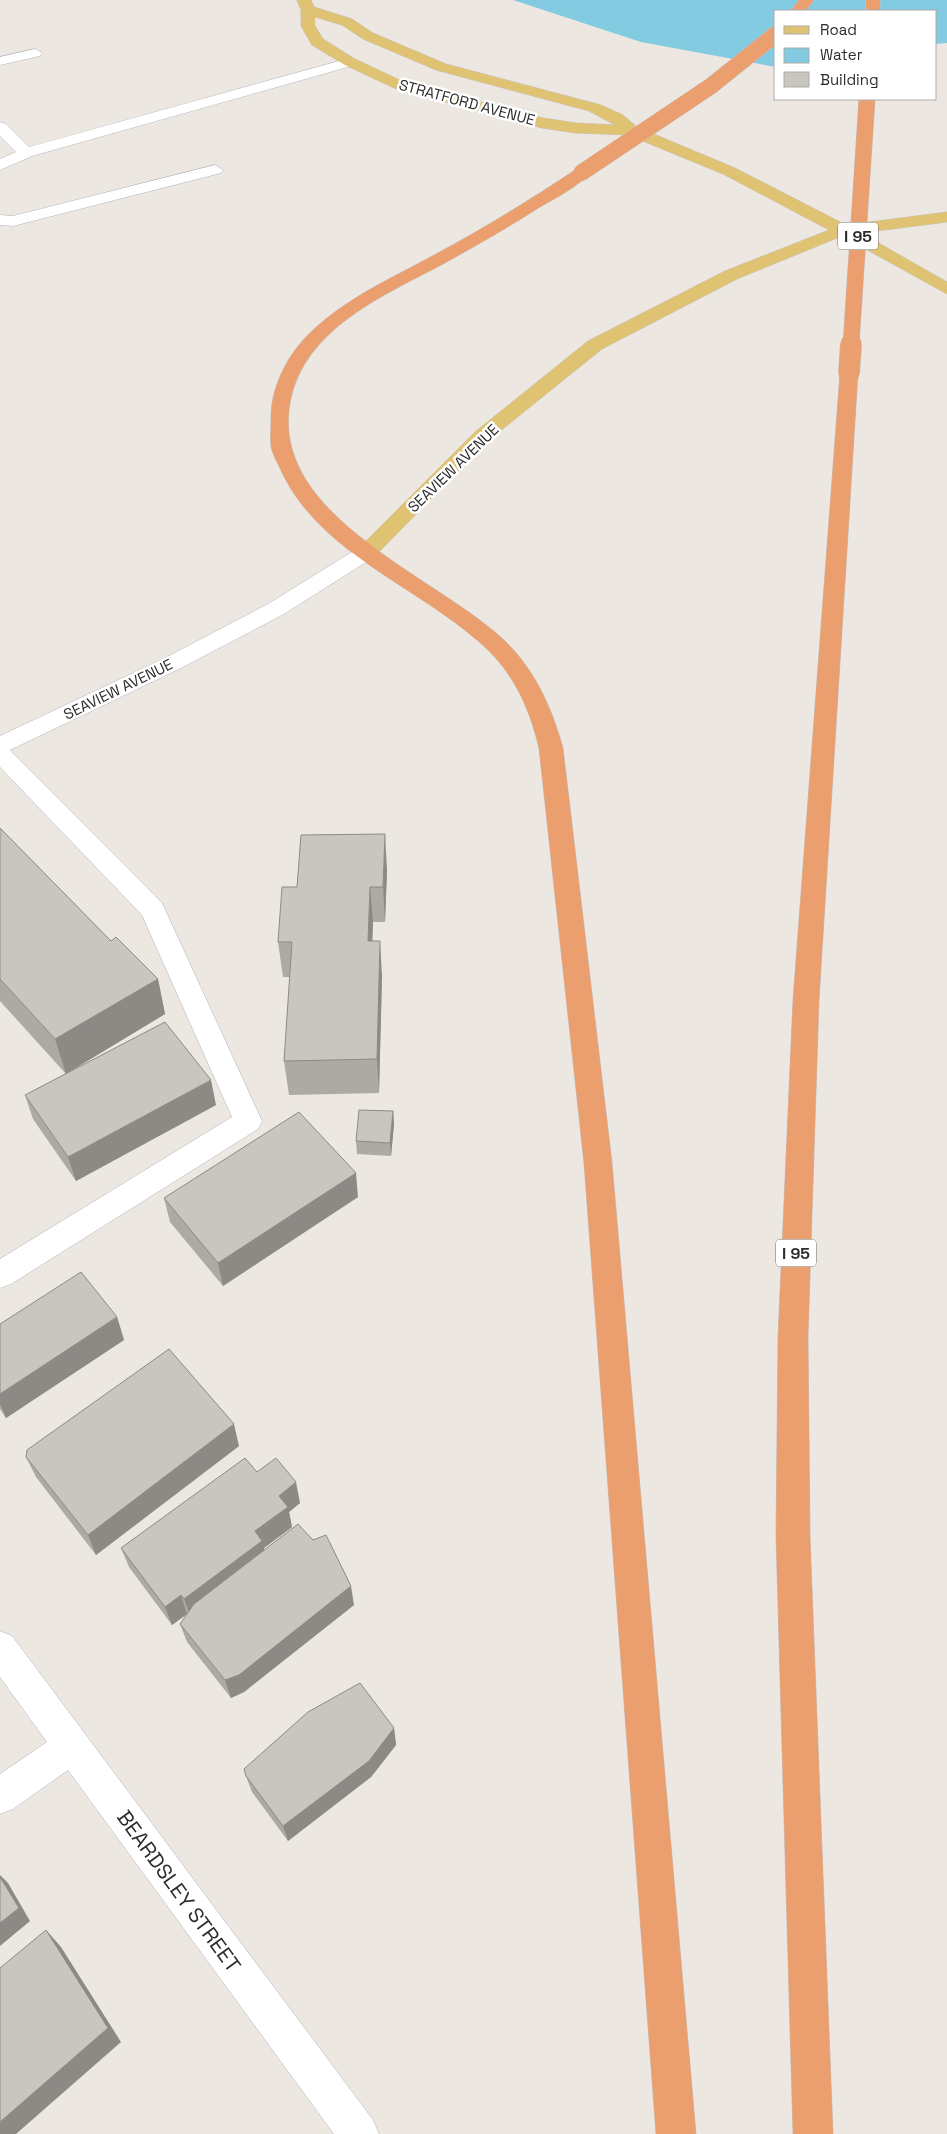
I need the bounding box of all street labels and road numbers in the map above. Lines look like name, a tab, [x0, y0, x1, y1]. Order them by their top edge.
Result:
street label: STRATFORD AVENUE	[397, 75, 537, 129]
road number: I 95	[838, 222, 878, 250]
street label: SEAVIEW AVENUE	[404, 420, 502, 516]
street label: SEAVIEW AVENUE	[60, 654, 176, 724]
road number: I 95	[776, 1240, 816, 1266]
street label: BEARDSLEY STREET	[111, 1805, 247, 1977]

